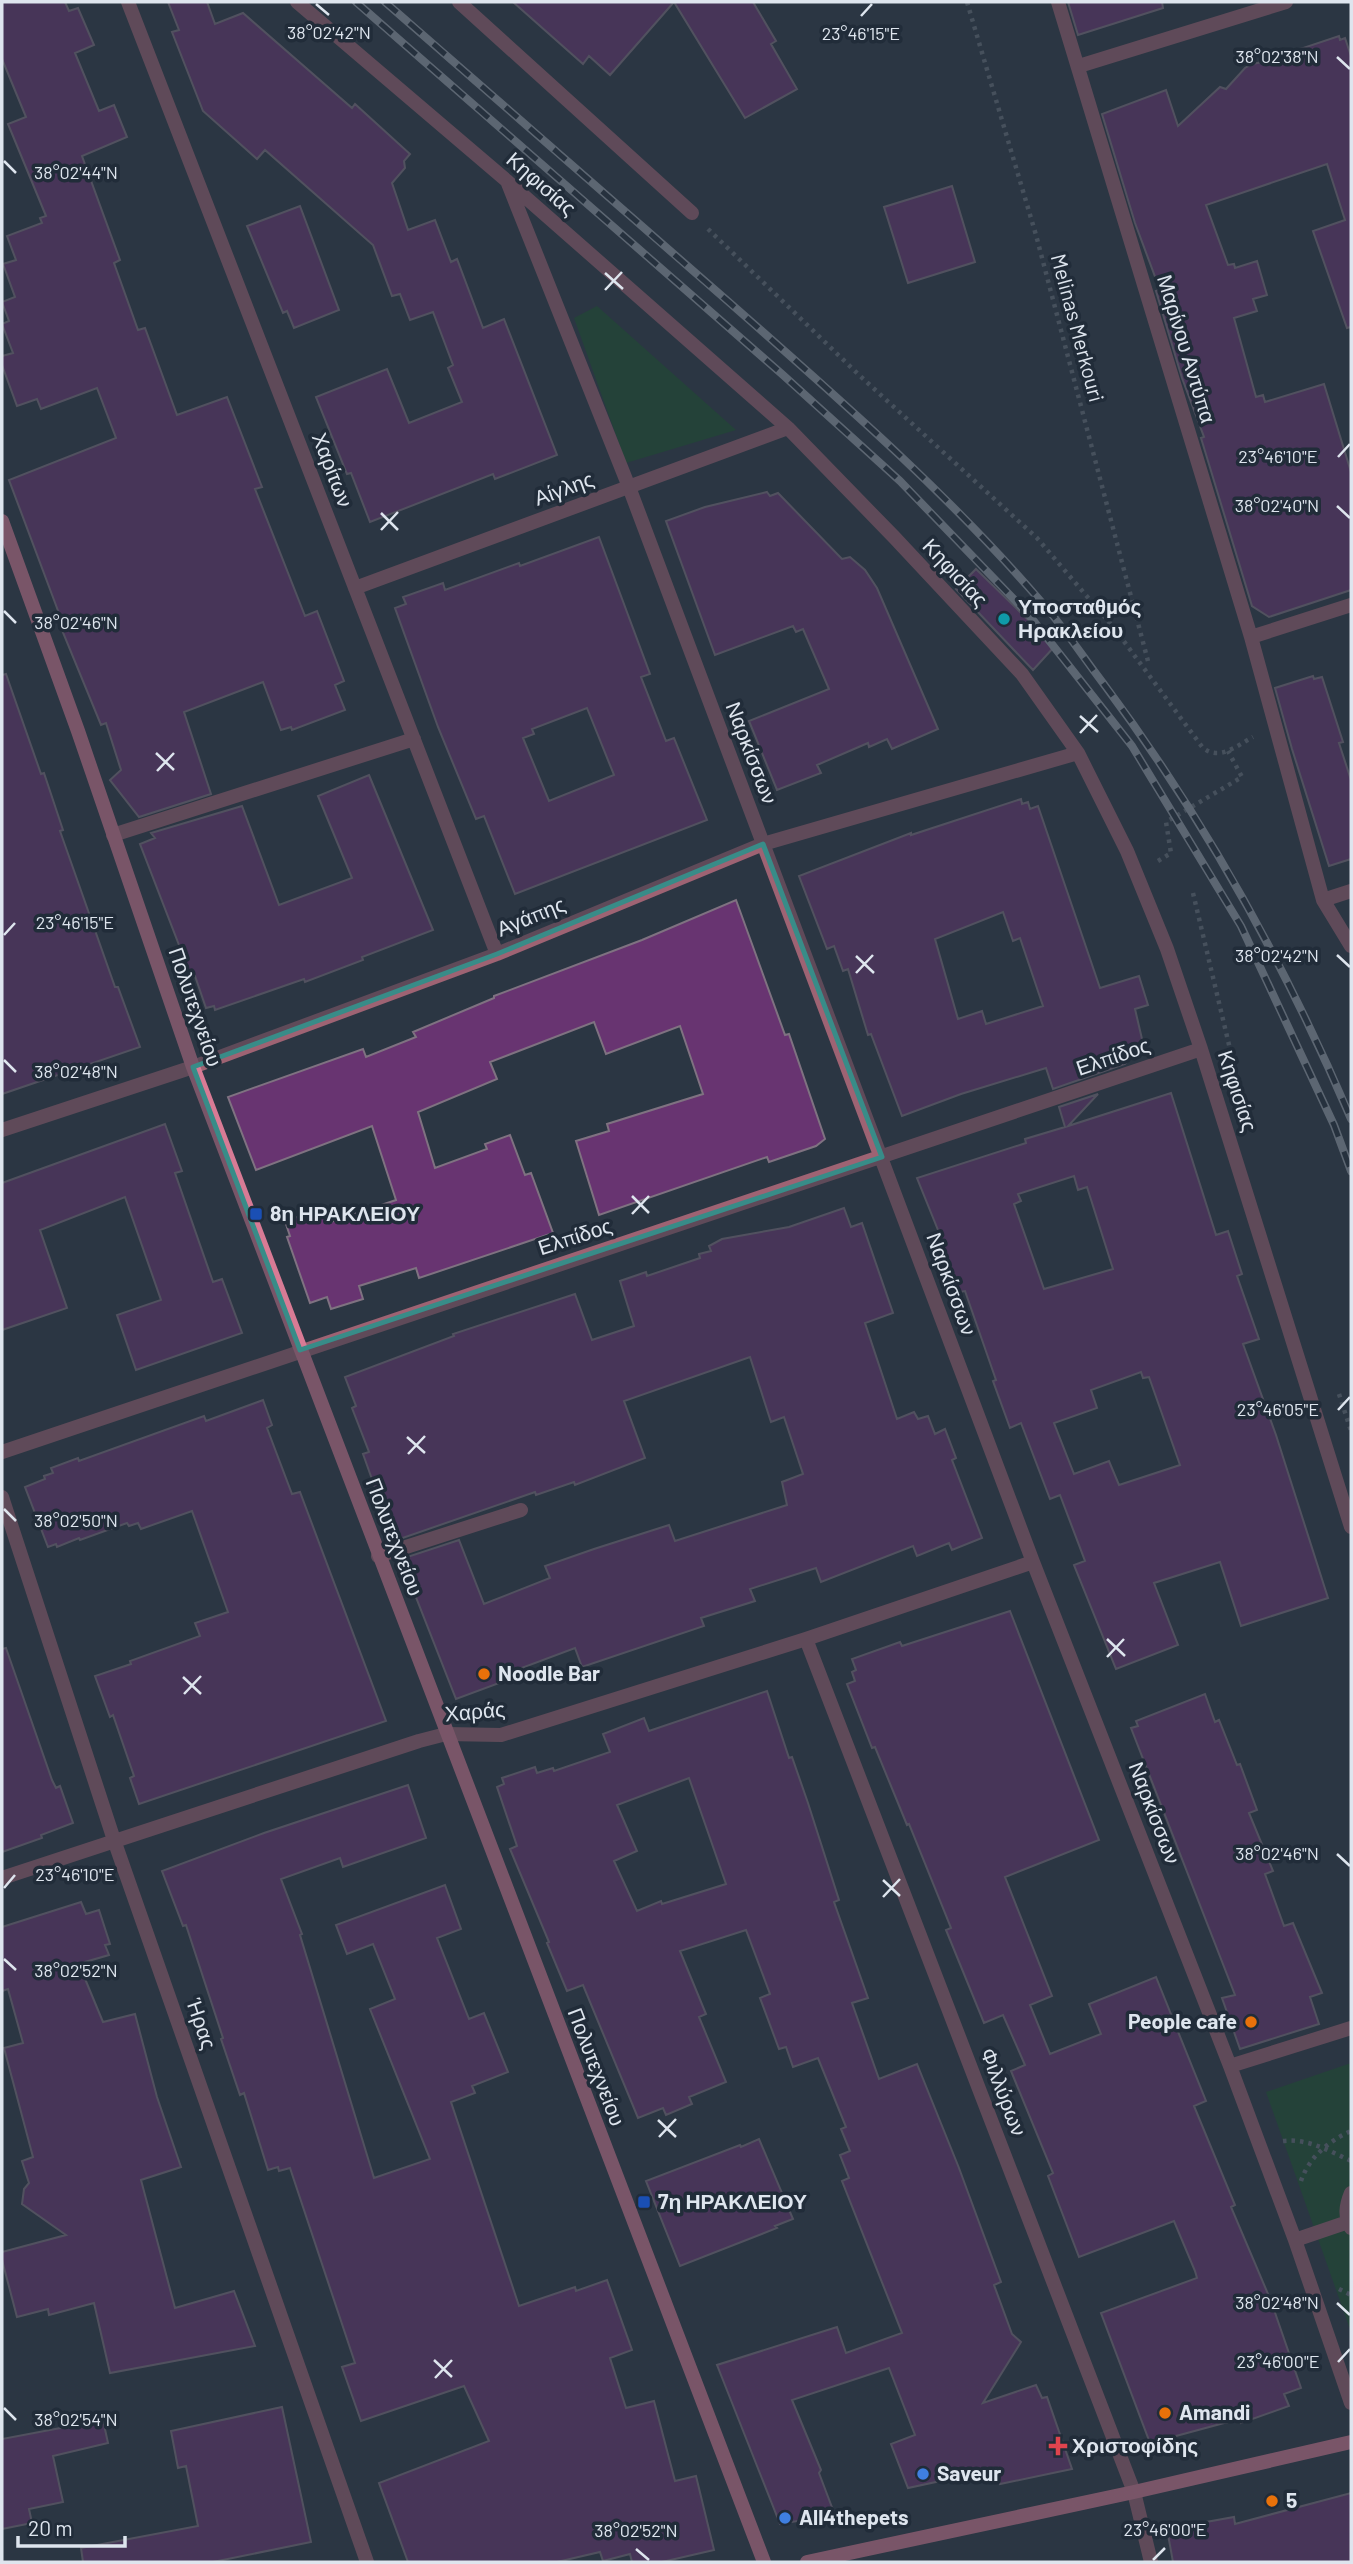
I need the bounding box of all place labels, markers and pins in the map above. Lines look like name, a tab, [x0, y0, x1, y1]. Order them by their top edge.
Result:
place label: Υποσταθμός Ηρακλείου	[1018, 593, 1142, 642]
marker: Υποσταθμός Ηρακλείου	[996, 611, 1012, 627]
place label: 8η ΗΡΑΚΛΕΙΟΥ	[270, 1200, 420, 1225]
marker: 8η ΗΡΑΚΛΕΙΟΥ	[248, 1206, 264, 1222]
place label: Noodle Bar	[498, 1660, 600, 1685]
marker: Noodle Bar	[476, 1666, 492, 1682]
place label: People cafe	[1128, 2008, 1237, 2033]
marker: People cafe	[1243, 2014, 1259, 2030]
place label: 7η ΗΡΑΚΛΕΙΟΥ	[658, 2188, 807, 2213]
marker: 7η ΗΡΑΚΛΕΙΟΥ	[636, 2194, 652, 2210]
place label: Amandi	[1179, 2399, 1250, 2424]
marker: Amandi	[1157, 2405, 1173, 2421]
place label: Χριστοφίδης	[1072, 2432, 1198, 2458]
marker: Χριστοφίδης	[1050, 2438, 1066, 2454]
place label: Saveur	[937, 2460, 1001, 2485]
marker: Saveur	[915, 2466, 931, 2482]
place label: 5	[1286, 2487, 1297, 2512]
marker: 5	[1264, 2493, 1280, 2509]
place label: All4thepets	[799, 2504, 909, 2529]
marker: All4thepets	[777, 2510, 793, 2526]

